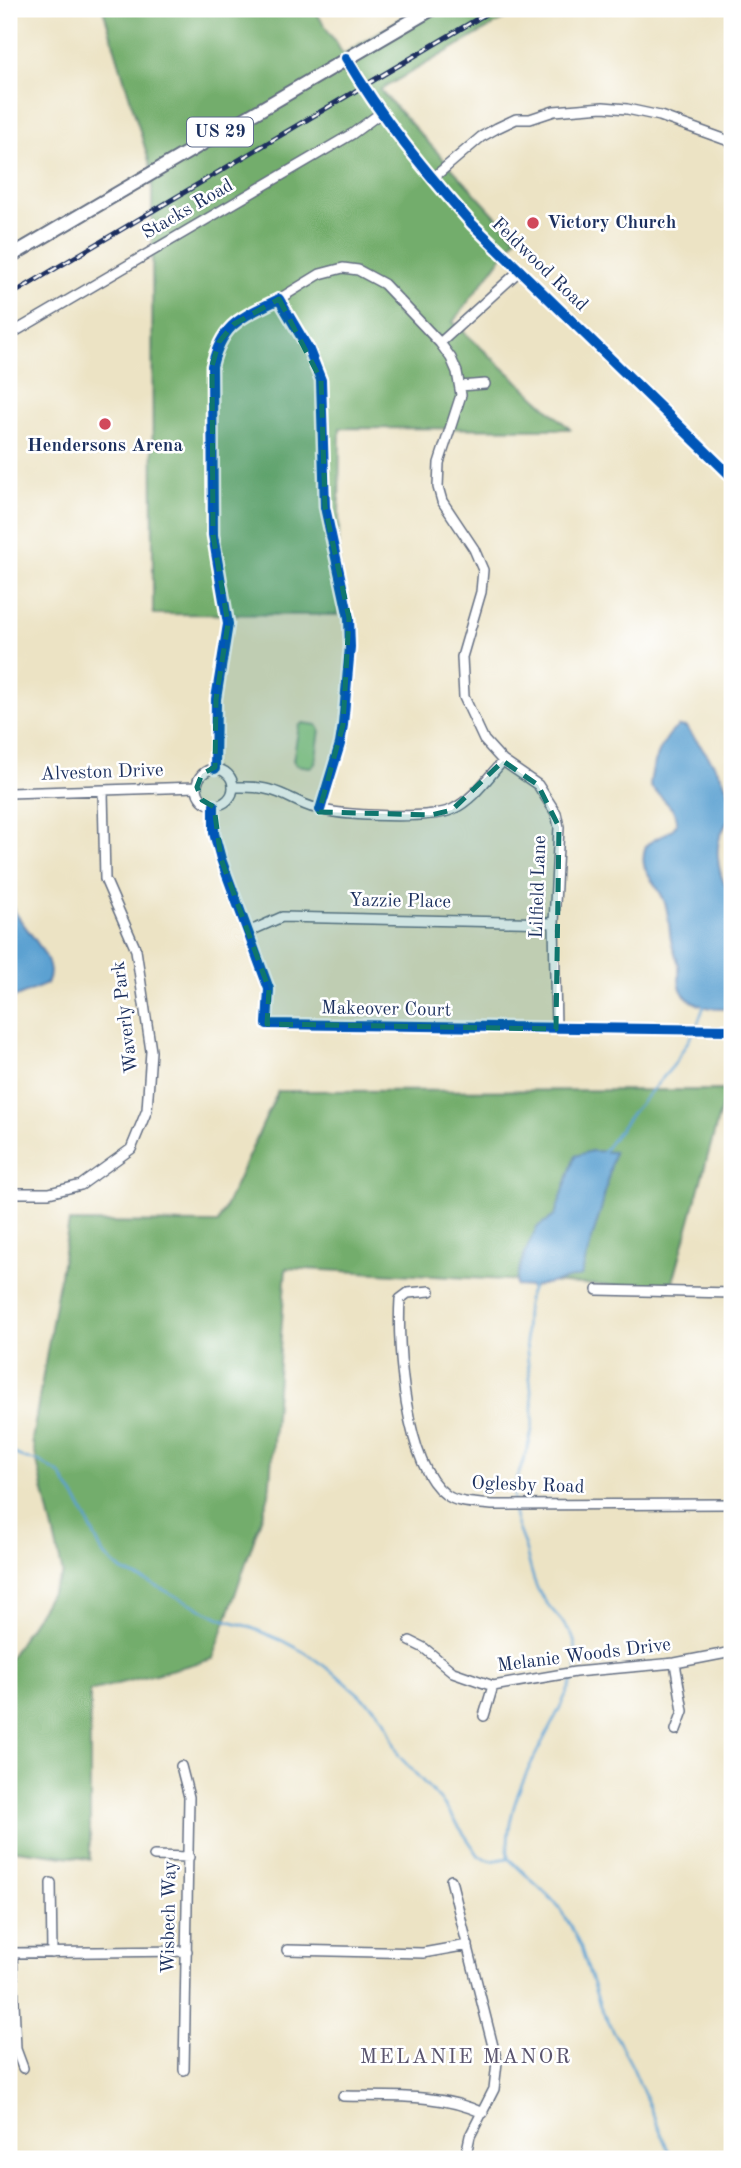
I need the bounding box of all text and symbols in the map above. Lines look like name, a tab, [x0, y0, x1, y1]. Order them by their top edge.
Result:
road number: US 29	[187, 118, 253, 146]
street label: Stacks Road	[139, 176, 237, 244]
place label: Victory Church	[547, 214, 677, 233]
street label: Feldwood Road	[487, 215, 591, 315]
marker: Victory Church	[525, 215, 541, 231]
marker: Hendersons Arena	[97, 416, 113, 432]
place label: Hendersons Arena	[27, 437, 183, 456]
street label: Alveston Drive	[40, 761, 164, 785]
street label: Lilfield Lane	[528, 835, 550, 939]
street label: Yazzie Place	[349, 892, 451, 912]
street label: Waverly Park	[110, 960, 142, 1074]
street label: Makeover Court	[321, 999, 451, 1021]
street label: Oglesby Road	[471, 1475, 585, 1497]
street label: Melanie Woods Drive	[496, 1636, 672, 1676]
street label: Wisbech Way	[160, 1860, 180, 1974]
district label: MELANIE MANOR	[360, 2047, 572, 2068]

